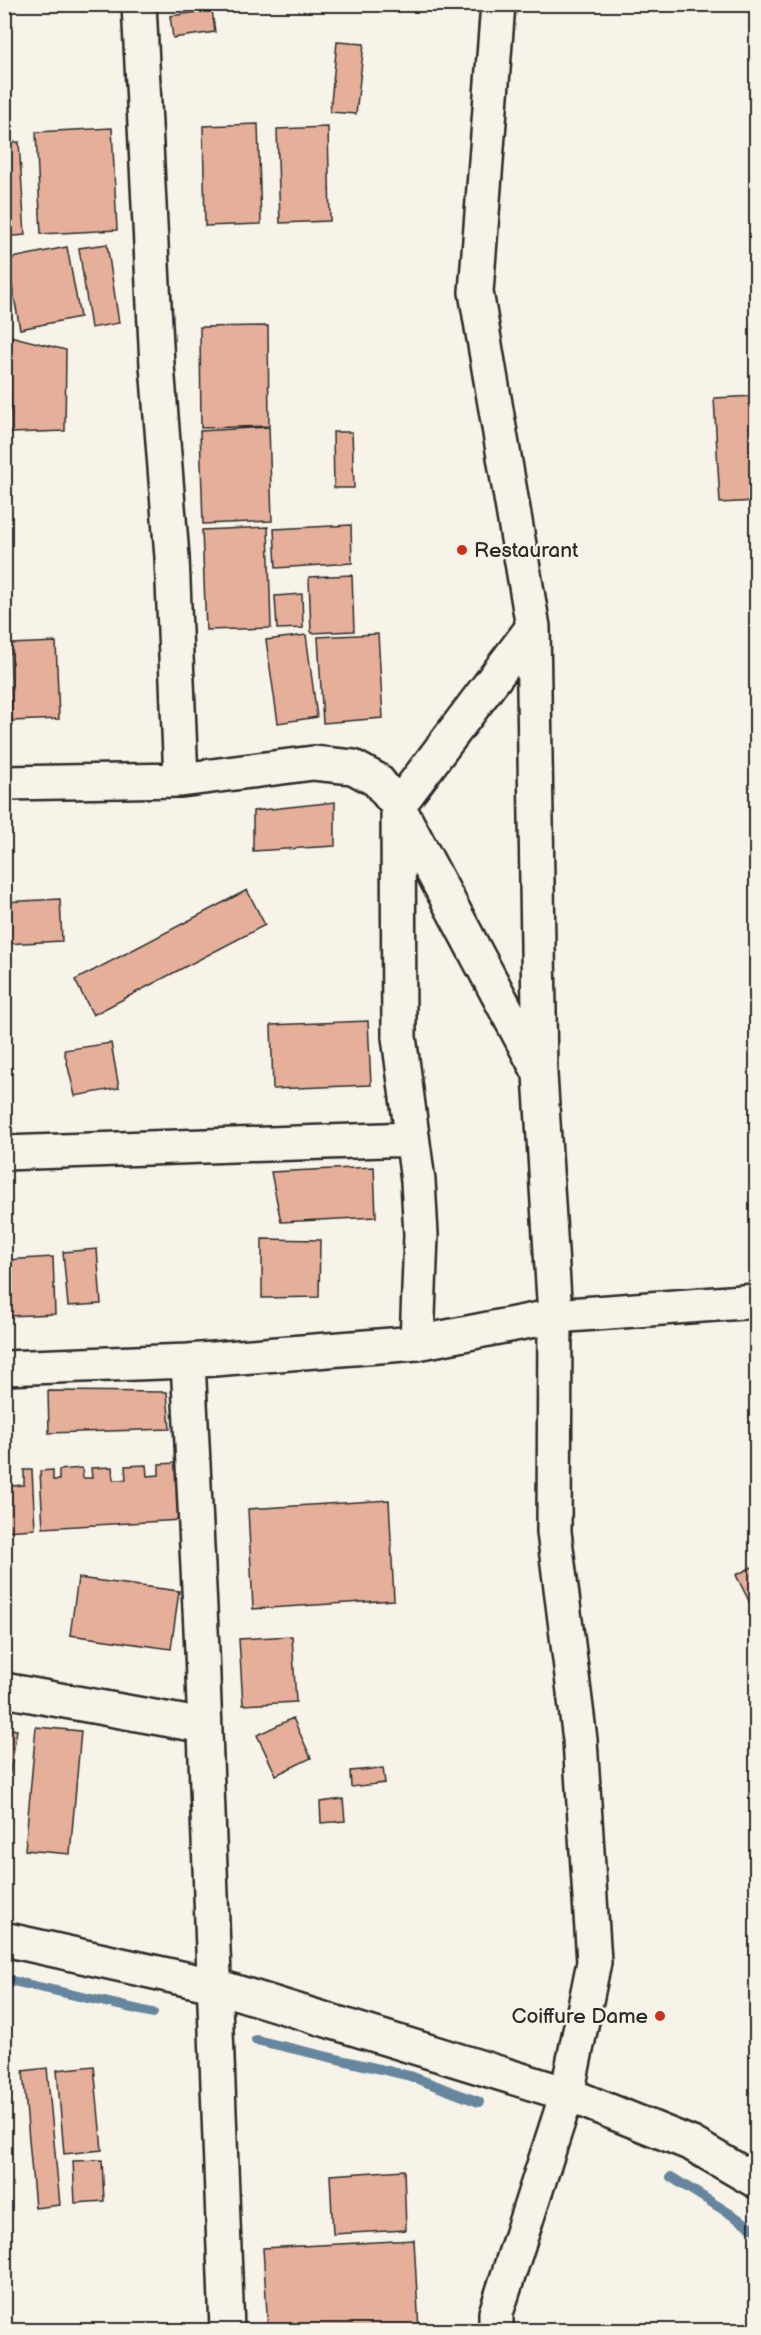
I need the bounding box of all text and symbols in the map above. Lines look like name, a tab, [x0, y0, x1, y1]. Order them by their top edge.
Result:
place label: Restaurant	[474, 538, 579, 563]
marker: Restaurant	[455, 543, 469, 557]
place label: Coiffure Dame	[512, 2004, 648, 2029]
marker: Coiffure Dame	[653, 2009, 667, 2023]

